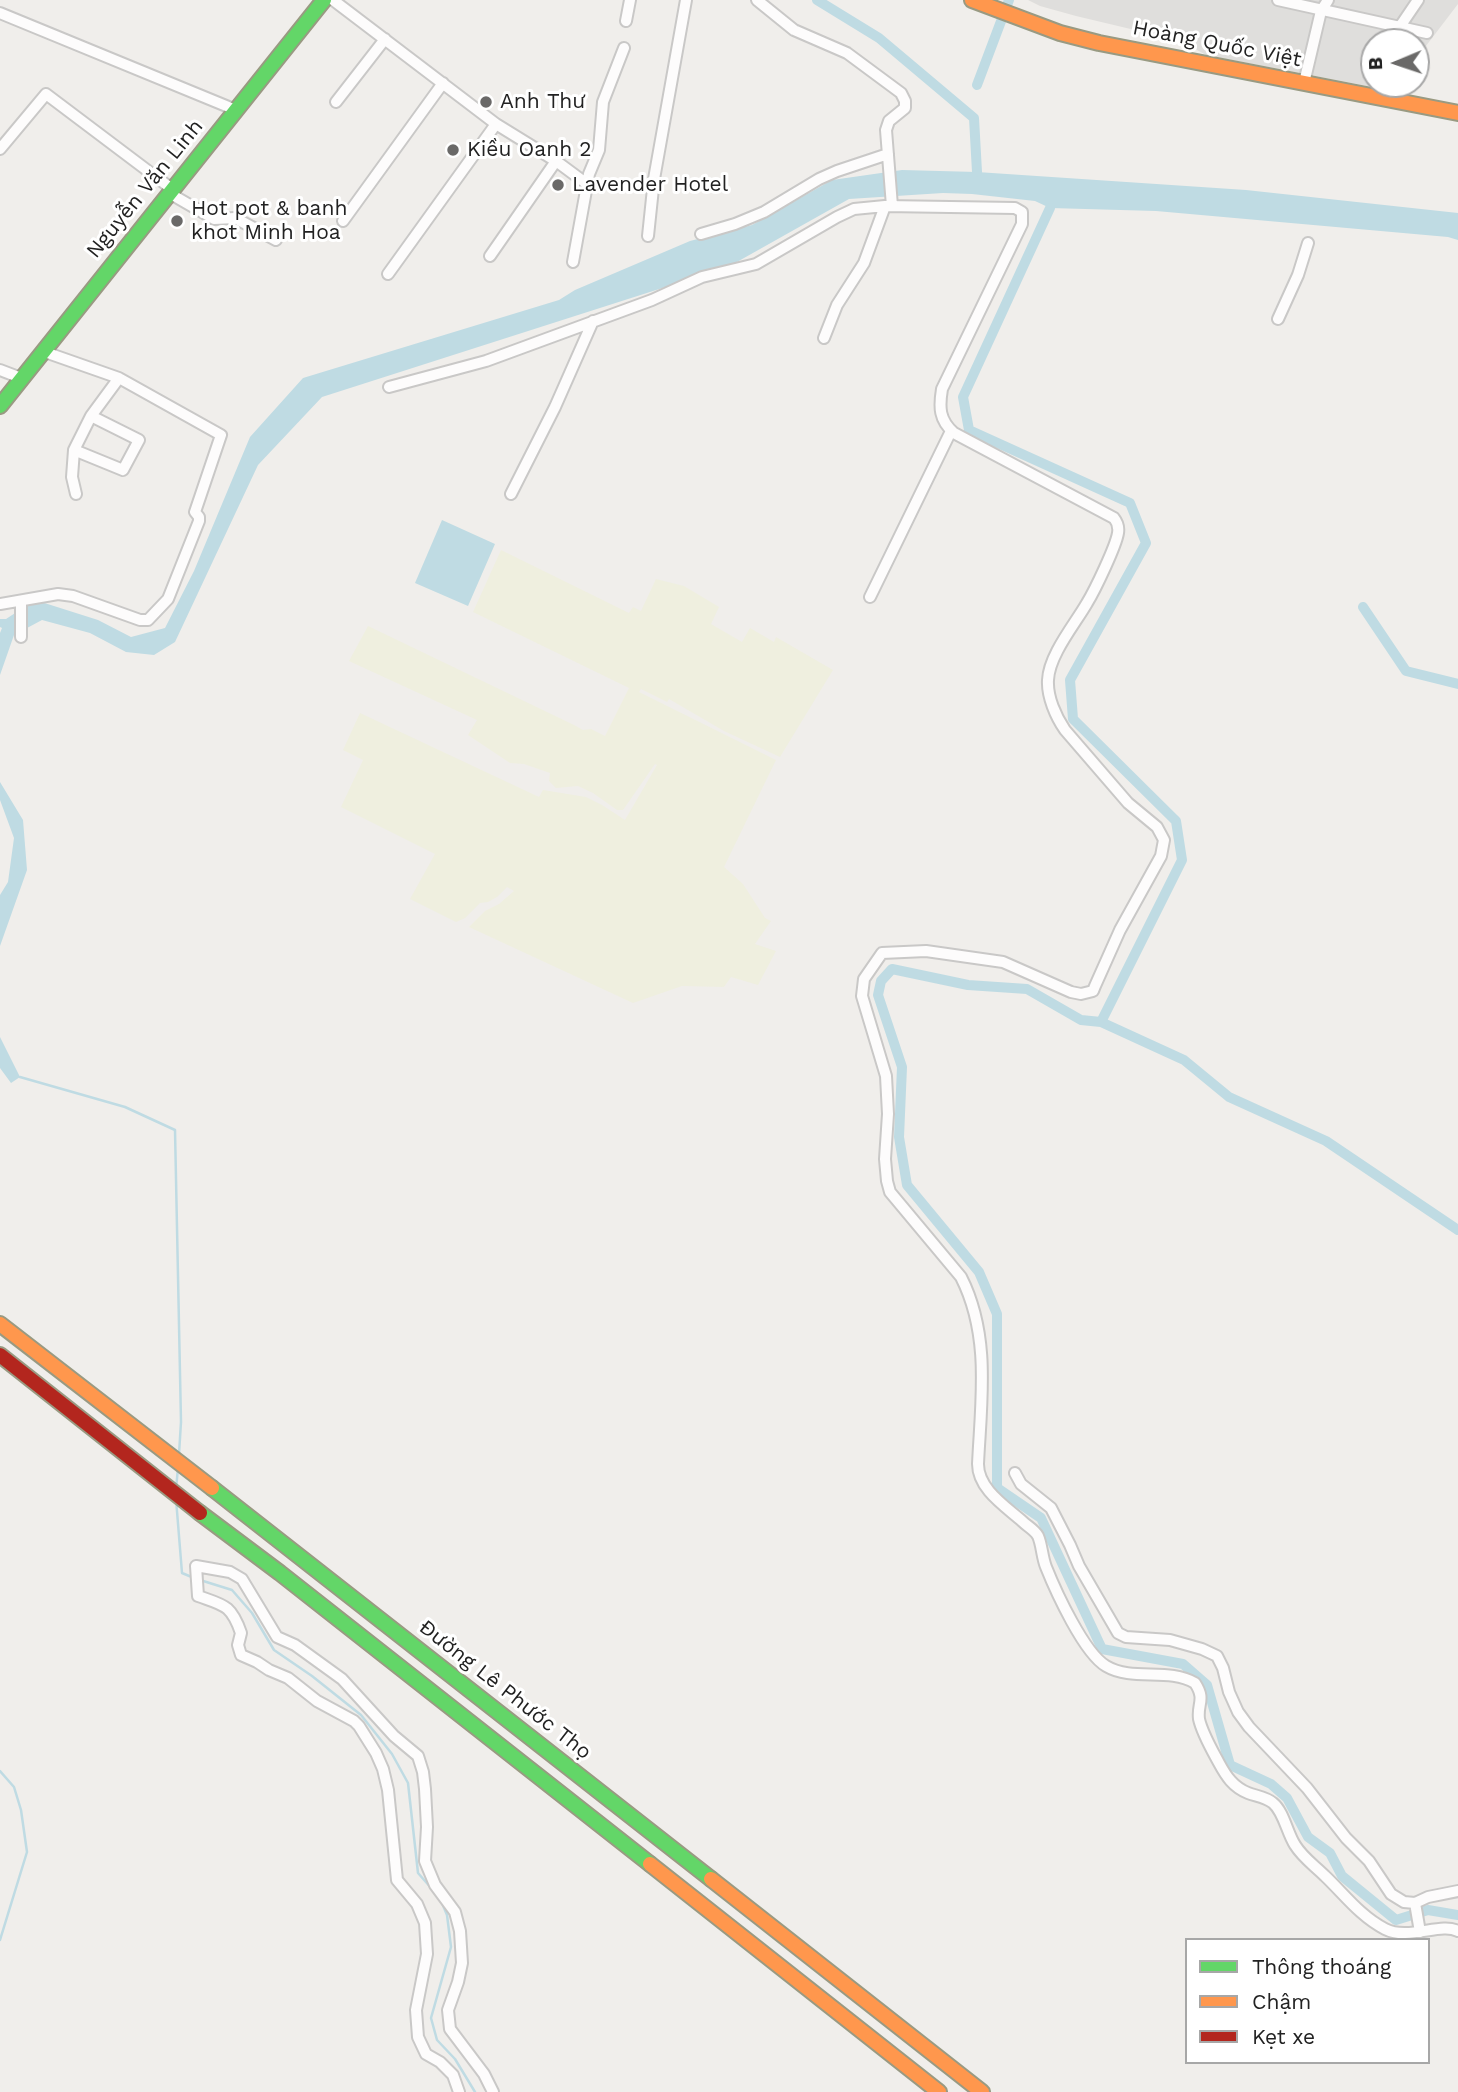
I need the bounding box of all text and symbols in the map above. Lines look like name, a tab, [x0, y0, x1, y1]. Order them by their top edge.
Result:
street label: Hoàng Quốc Việt	[1131, 15, 1303, 73]
north arrow	[1360, 28, 1430, 98]
text: B	[1364, 57, 1387, 71]
place label: Anh Thư	[500, 89, 585, 115]
marker: Anh Thư	[478, 94, 494, 110]
street label: Nguyễn Văn Linh	[81, 115, 209, 263]
place label: Kiều Oanh 2	[467, 137, 592, 163]
marker: Kiều Oanh 2	[445, 142, 461, 158]
place label: Lavender Hotel	[572, 172, 728, 198]
marker: Lavender Hotel	[550, 177, 566, 193]
place label: Hot pot & banh khot Minh Hoa	[191, 196, 347, 246]
marker: Hot pot & banh khot Minh Hoa	[169, 213, 185, 229]
street label: Đường Lê Phước Thọ	[414, 1615, 596, 1765]
legend	[1185, 1938, 1430, 2064]
text: Thông thoáng	[1252, 1954, 1391, 1979]
text: Chậm	[1252, 1989, 1311, 2014]
text: Kẹt xe	[1252, 2024, 1315, 2049]

